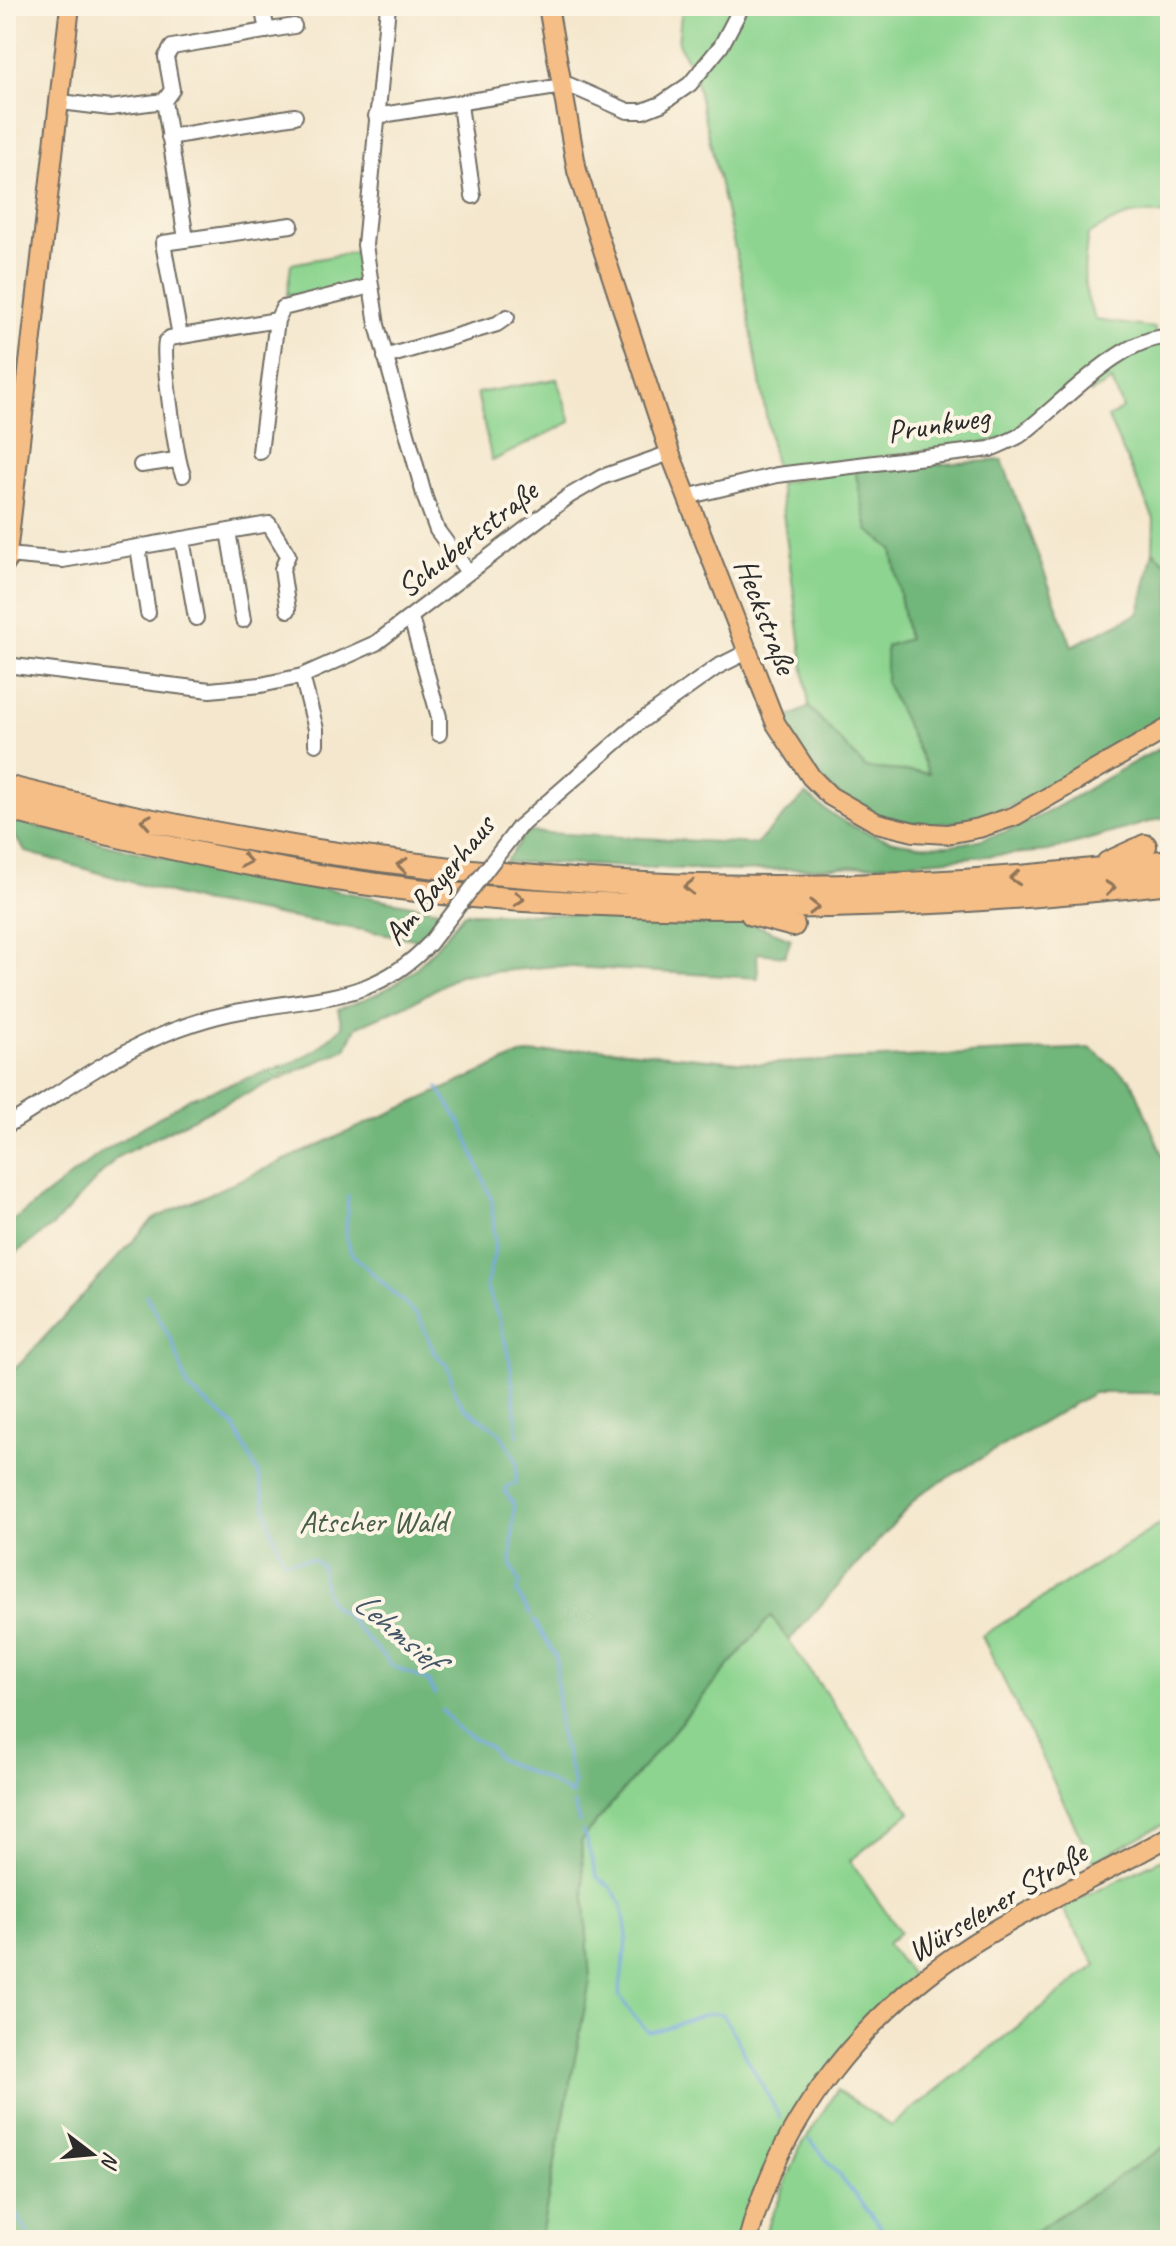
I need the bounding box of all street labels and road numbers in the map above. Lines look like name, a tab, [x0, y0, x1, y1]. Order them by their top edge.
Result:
street label: Prunkweg	[884, 395, 994, 452]
street label: Schubertstraße	[388, 469, 548, 607]
street label: Heckstraße	[725, 552, 808, 682]
street label: Am Bayerhaus	[374, 805, 505, 953]
street label: Würselener Straße	[900, 1831, 1096, 1972]

